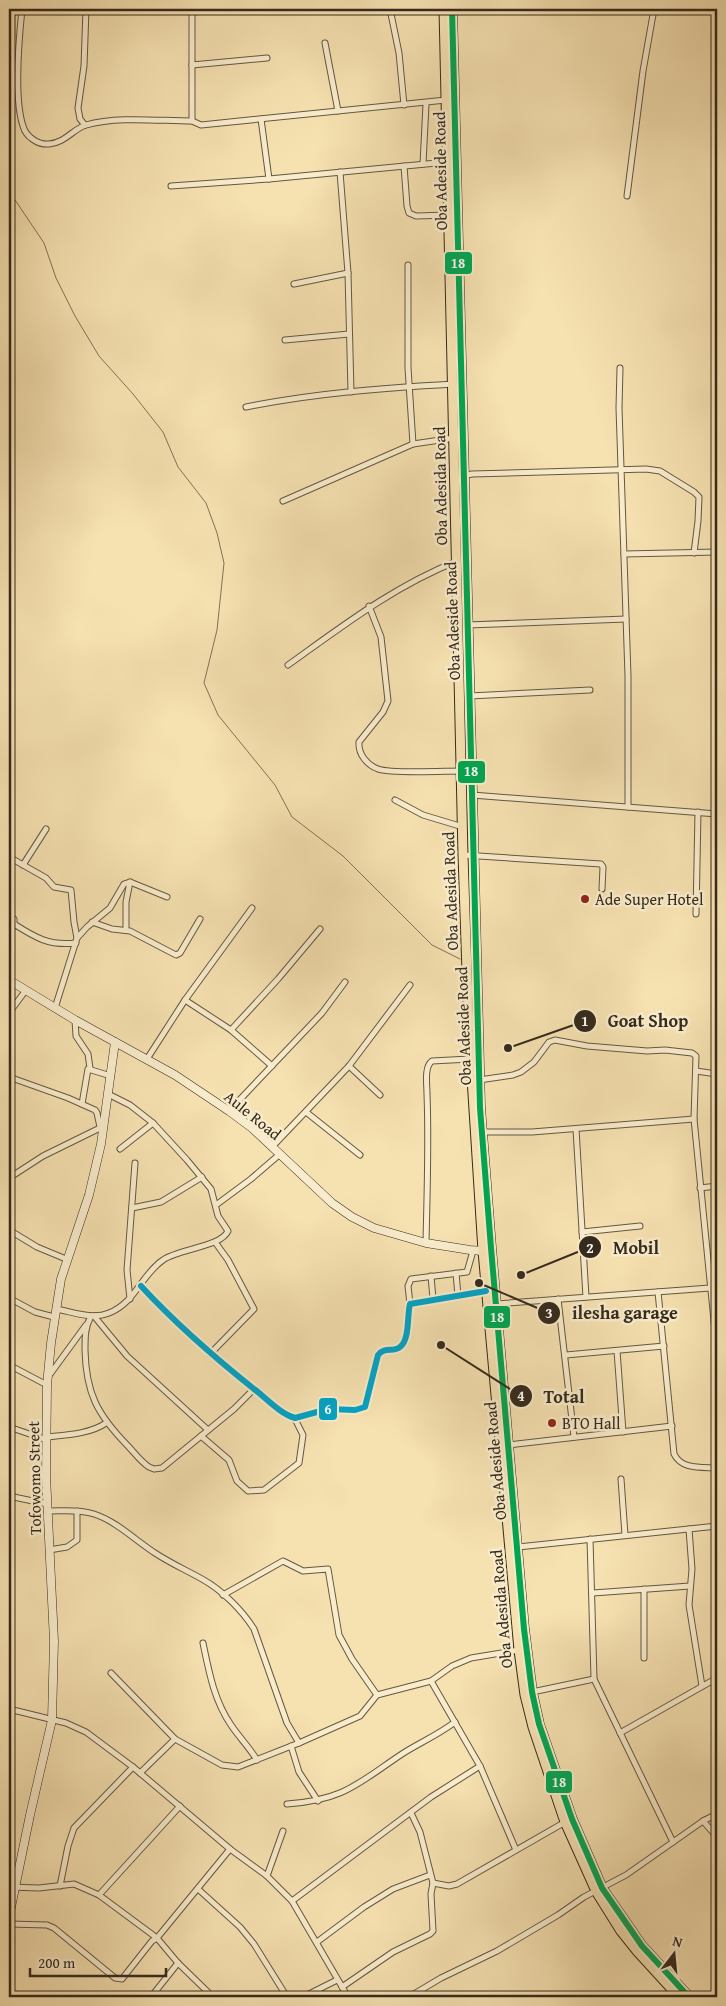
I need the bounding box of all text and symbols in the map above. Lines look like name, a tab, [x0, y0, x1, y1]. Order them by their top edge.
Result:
street label: Oba Adeside Road	[427, 111, 453, 231]
line badge: 18	[444, 251, 473, 275]
text: 18	[451, 253, 465, 273]
street label: Oba Adesida Road	[427, 426, 453, 546]
street label: Oba Adeside Road	[438, 561, 466, 681]
line badge: 18	[457, 760, 486, 784]
text: 18	[464, 761, 478, 781]
street label: Oba Adesida Road	[436, 831, 464, 951]
place label: Ade Super Hotel	[595, 887, 704, 911]
marker: Ade Super Hotel	[579, 893, 591, 905]
street label: Oba Adeside Road	[449, 966, 477, 1086]
callout: Goat Shop	[572, 1004, 698, 1037]
text: Goat Shop	[608, 1007, 688, 1034]
text: 1	[581, 1010, 589, 1031]
street label: Aule Road	[219, 1084, 287, 1146]
callout: Mobil	[578, 1231, 669, 1264]
text: Mobil	[613, 1234, 659, 1261]
text: 2	[586, 1237, 594, 1258]
callout: ilesha garage	[537, 1296, 687, 1329]
text: ilesha garage	[572, 1299, 678, 1326]
text: 3	[545, 1302, 553, 1323]
line badge: 18	[483, 1305, 511, 1329]
text: 18	[490, 1307, 504, 1327]
callout: Total	[509, 1380, 595, 1413]
text: Total	[543, 1383, 585, 1410]
text: 4	[517, 1385, 525, 1406]
line badge: 6	[318, 1397, 338, 1421]
text: 6	[324, 1399, 332, 1419]
street label: Oba Adeside Road	[478, 1400, 512, 1521]
place label: BTO Hall	[562, 1411, 621, 1435]
marker: BTO Hall	[546, 1417, 558, 1429]
street label: Tofowomo Street	[21, 1420, 47, 1535]
street label: Oba Adesida Road	[484, 1548, 518, 1669]
line badge: 18	[545, 1770, 573, 1794]
text: 18	[552, 1772, 566, 1792]
north arrow	[648, 1928, 698, 1978]
text: N	[670, 1931, 685, 1953]
scale bar	[30, 1946, 166, 1978]
text: 200 m	[38, 1952, 76, 1973]

